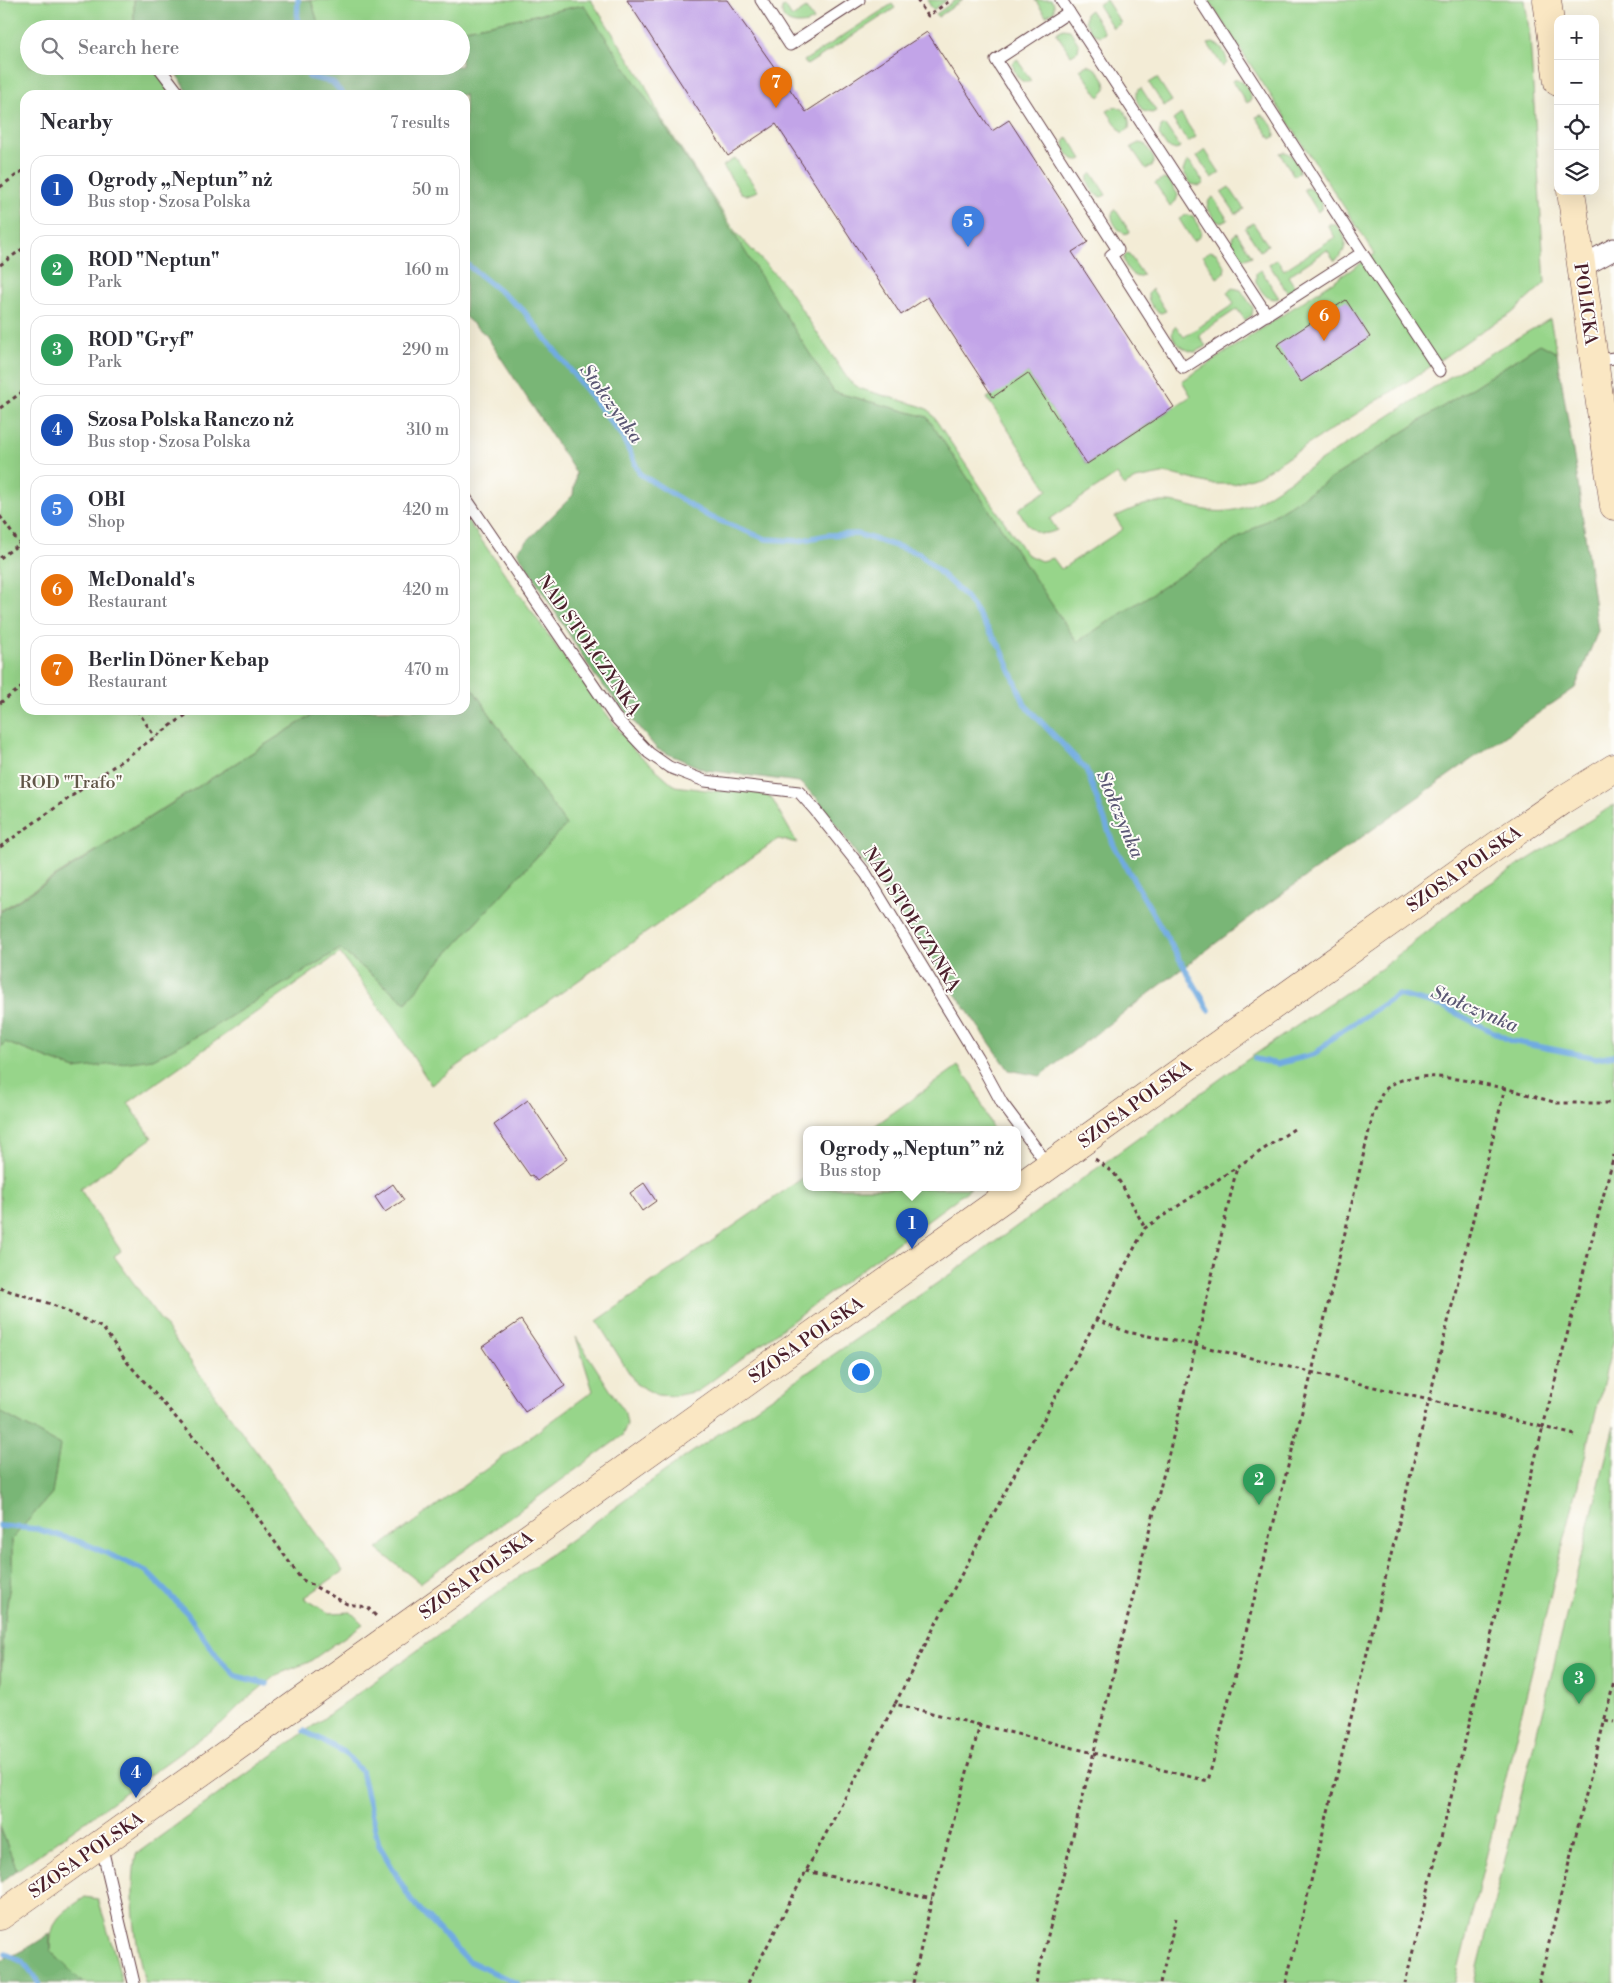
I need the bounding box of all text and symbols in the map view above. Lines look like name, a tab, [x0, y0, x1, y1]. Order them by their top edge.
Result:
map controls	[1554, 15, 1599, 195]
button: +	[1554, 15, 1599, 60]
search box	[20, 20, 470, 75]
icon: search	[38, 34, 66, 62]
text: Search here	[78, 36, 179, 60]
button: −	[1554, 60, 1599, 105]
pin: 7	[760, 67, 792, 108]
button: locate	[1554, 105, 1599, 150]
text: Nearby	[40, 110, 113, 136]
text: 7 results	[390, 113, 450, 133]
button: layers	[1554, 150, 1599, 195]
text: Ogrody „Neptun” nż	[88, 168, 272, 192]
text: 1	[53, 180, 61, 200]
text: 50 m	[412, 180, 449, 200]
text: Bus stop · Szosa Polska	[88, 192, 251, 212]
pin: 5	[952, 206, 984, 247]
text: ROD "Neptun"	[88, 248, 219, 272]
text: 2	[52, 260, 62, 280]
text: 160 m	[405, 260, 449, 280]
street label: POLICKA	[1568, 262, 1603, 347]
text: Park	[88, 272, 121, 292]
pin: 6	[1308, 300, 1340, 341]
text: ROD "Gryf"	[88, 328, 194, 352]
text: 3	[52, 340, 62, 360]
text: 290 m	[402, 340, 449, 360]
text: Park	[88, 352, 121, 372]
water label: Stołczynka	[574, 359, 648, 448]
text: Szosa Polska Ranczo nż	[88, 408, 294, 432]
text: 4	[52, 420, 62, 440]
text: 310 m	[406, 420, 449, 440]
text: Bus stop · Szosa Polska	[88, 432, 251, 452]
text: OBI	[88, 488, 125, 512]
text: 5	[52, 500, 62, 520]
text: 420 m	[402, 500, 449, 520]
text: Shop	[88, 512, 125, 532]
text: McDonald's	[88, 568, 195, 592]
street label: NAD STOŁCZYNKĄ	[531, 571, 646, 721]
text: 6	[52, 580, 62, 600]
text: 420 m	[402, 580, 449, 600]
text: Restaurant	[88, 592, 167, 612]
text: Berlin Döner Kebap	[88, 648, 269, 672]
text: 7	[52, 660, 62, 680]
text: 470 m	[405, 660, 449, 680]
text: Restaurant	[88, 672, 167, 692]
water label: Stołczynka	[1091, 767, 1149, 862]
park label: ROD "Trafo"	[19, 771, 123, 794]
street label: SZOSA POLSKA	[1402, 821, 1527, 918]
street label: NAD STOŁCZYNKĄ	[858, 843, 966, 996]
water label: Stołczynka	[1427, 980, 1522, 1038]
street label: SZOSA POLSKA	[1074, 1055, 1197, 1154]
popup	[803, 1126, 1021, 1191]
text: Ogrody „Neptun” nż	[820, 1137, 1004, 1161]
text: Bus stop	[820, 1161, 881, 1181]
pin: 1	[896, 1208, 928, 1249]
street label: SZOSA POLSKA	[744, 1292, 869, 1389]
your location	[848, 1359, 874, 1385]
pin: 2	[1243, 1464, 1275, 1505]
street label: SZOSA POLSKA	[415, 1526, 538, 1625]
pin: 3	[1563, 1663, 1595, 1704]
pin: 4	[120, 1757, 152, 1798]
street label: SZOSA POLSKA	[24, 1807, 149, 1904]

